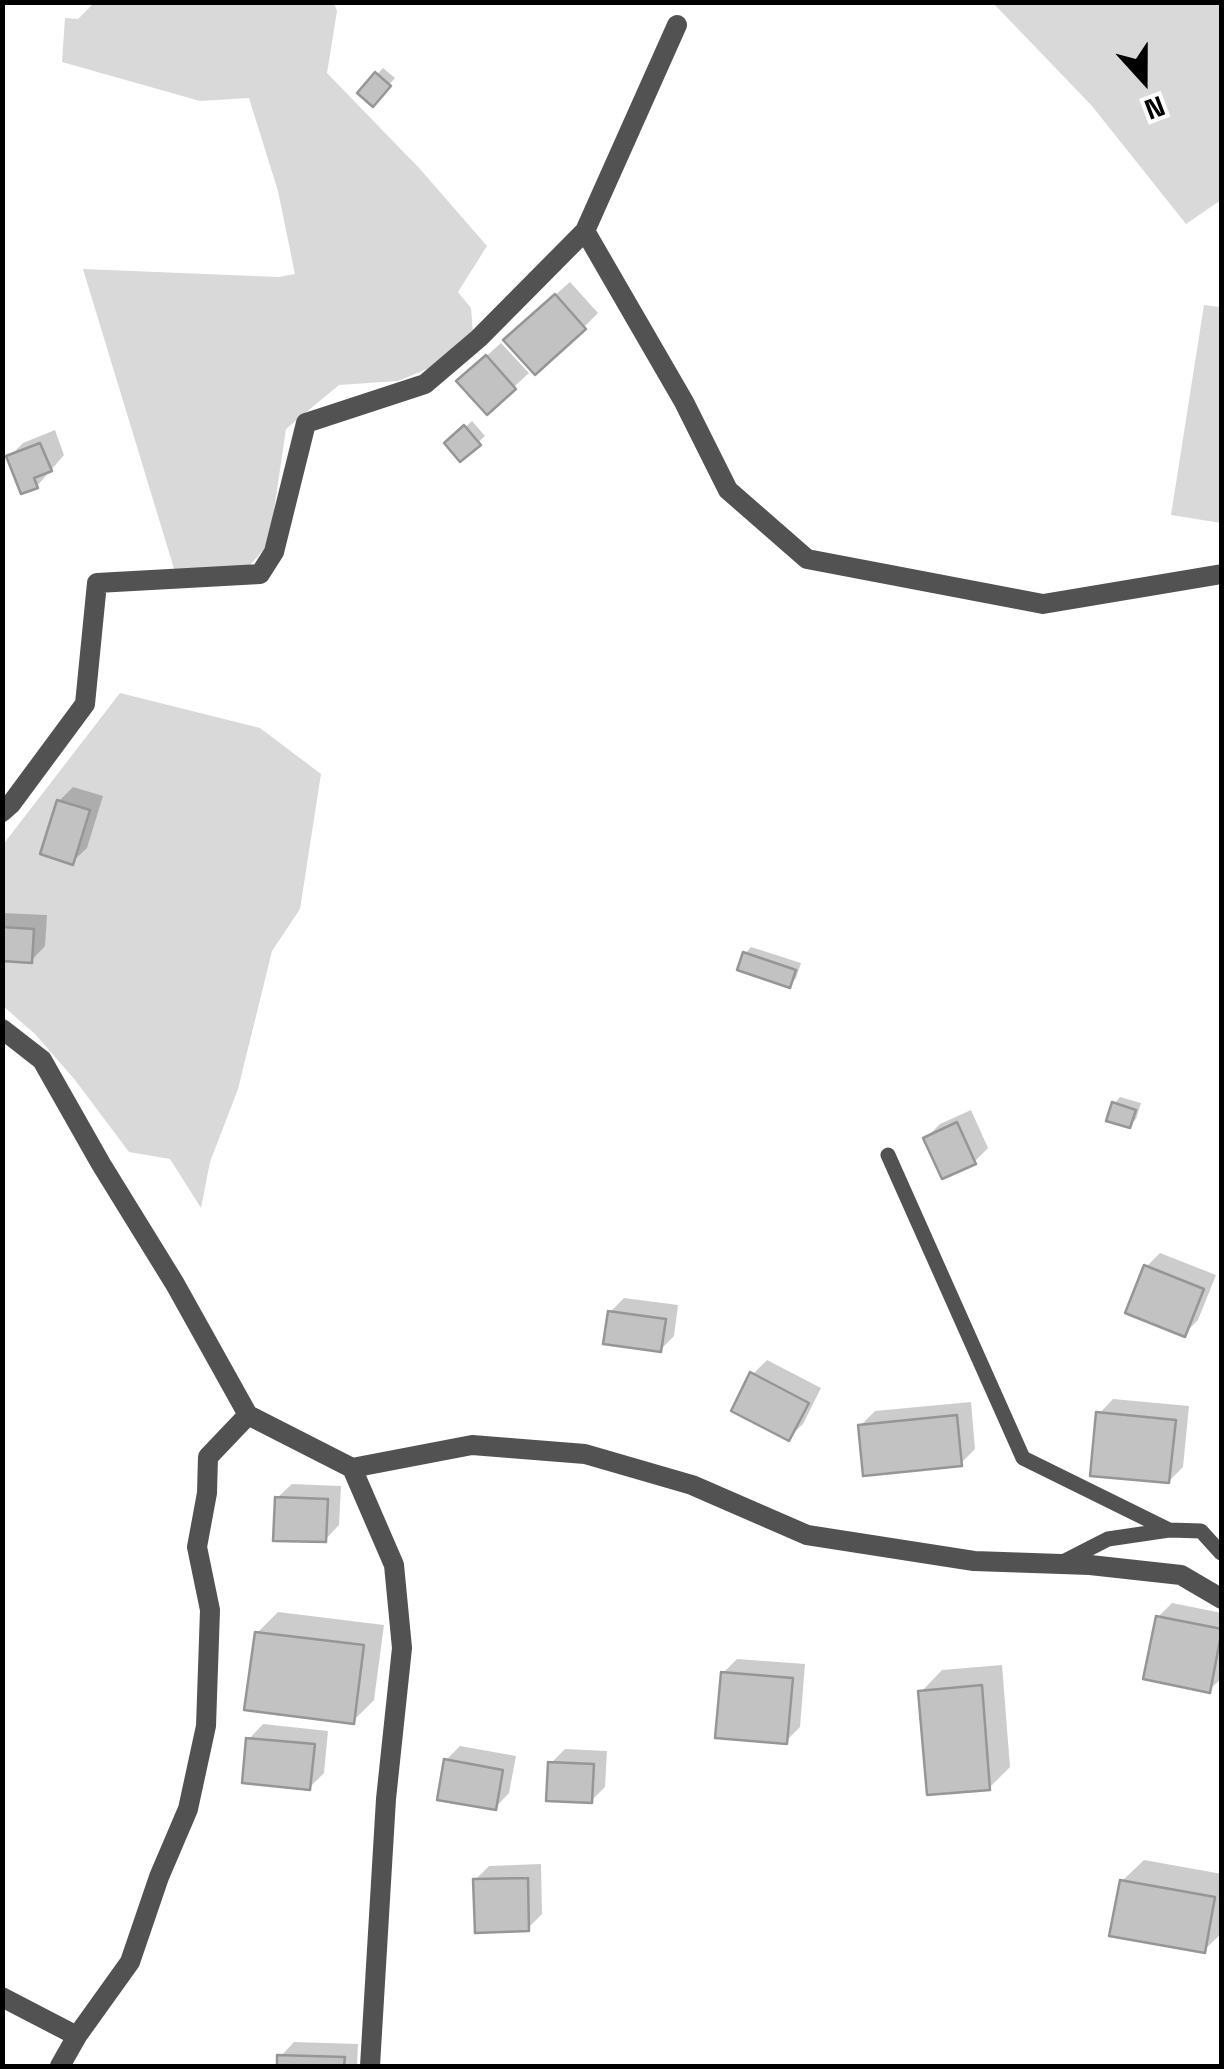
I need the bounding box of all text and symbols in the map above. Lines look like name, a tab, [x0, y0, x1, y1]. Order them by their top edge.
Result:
north arrow	[1094, 30, 1194, 130]
text: N	[1140, 88, 1170, 128]

